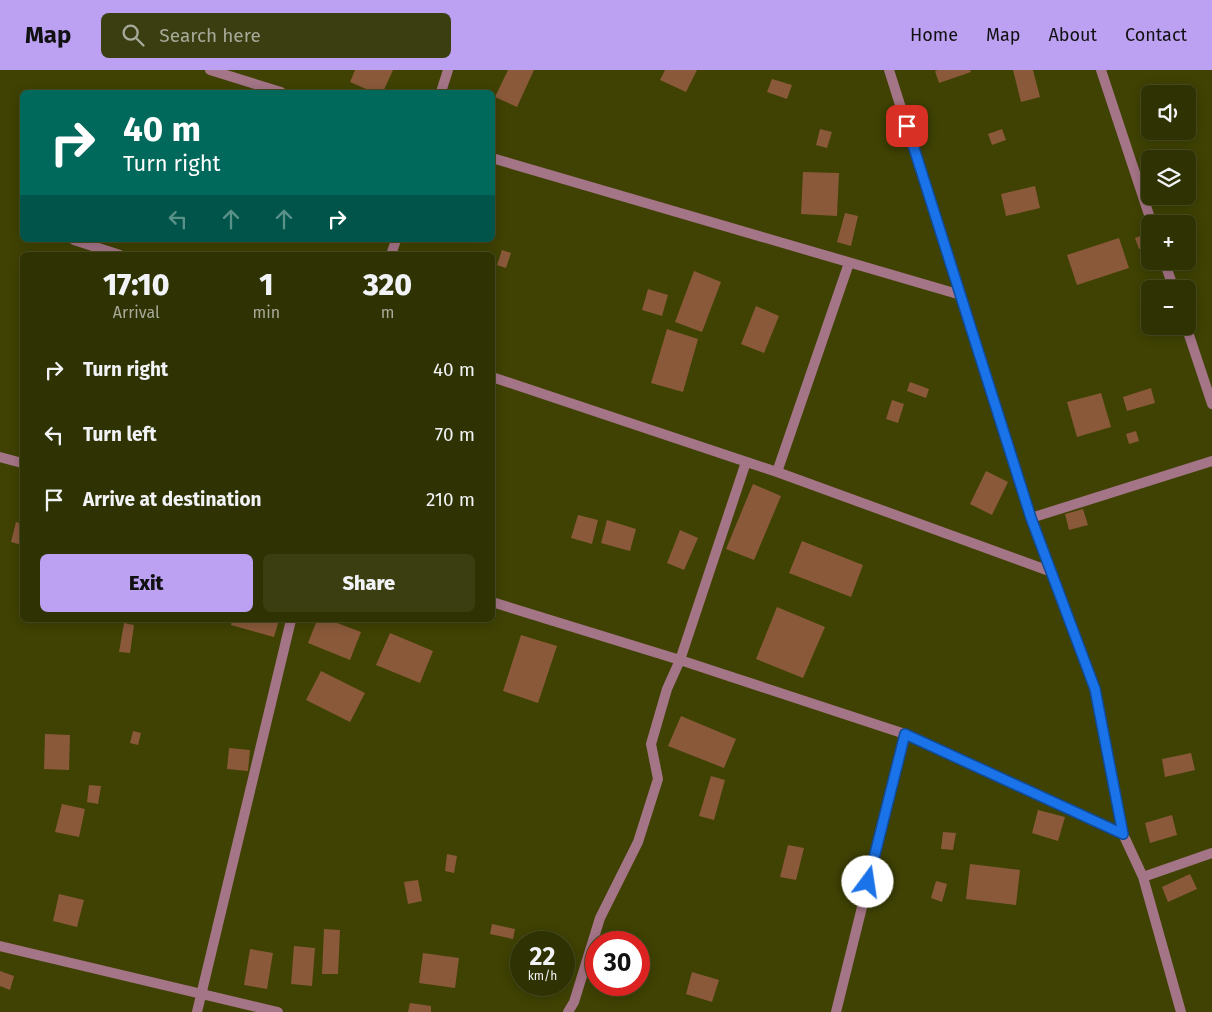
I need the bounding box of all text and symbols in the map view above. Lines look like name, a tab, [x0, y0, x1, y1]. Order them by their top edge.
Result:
search box	[101, 13, 451, 58]
text: Map	[25, 21, 71, 49]
icon: search	[119, 21, 147, 49]
text: Search here	[159, 24, 261, 47]
text: Home	[910, 24, 958, 46]
text: Map	[986, 24, 1020, 46]
text: About	[1048, 24, 1097, 46]
text: Contact	[1125, 24, 1187, 46]
map controls	[1141, 85, 1196, 335]
button: sound	[1141, 85, 1196, 140]
pin	[886, 105, 928, 147]
text: 40 m	[123, 108, 201, 150]
icon: right	[40, 110, 105, 175]
icon: arrive	[893, 112, 921, 140]
text: Turn right	[123, 150, 220, 177]
button: layers	[1141, 150, 1196, 205]
icon: left	[164, 205, 192, 233]
icon: ahead	[217, 205, 245, 233]
icon: ahead	[270, 205, 298, 233]
icon: right	[323, 205, 351, 233]
button: +	[1141, 215, 1196, 270]
text: 17:10	[103, 267, 170, 303]
text: 1	[259, 267, 273, 303]
text: 320	[363, 267, 412, 303]
button: −	[1141, 280, 1196, 335]
text: Arrival	[113, 303, 160, 322]
text: min	[253, 303, 280, 322]
text: m	[381, 303, 394, 322]
icon: right	[40, 356, 68, 384]
text: Turn right	[83, 358, 168, 381]
text: 40 m	[433, 358, 475, 381]
icon: left	[40, 421, 68, 449]
text: Turn left	[83, 423, 157, 446]
text: 70 m	[435, 423, 475, 446]
icon: arrive	[40, 486, 68, 514]
text: Arrive at destination	[83, 488, 262, 511]
text: 210 m	[426, 488, 475, 511]
button: Exit	[40, 554, 253, 612]
button: Share	[263, 554, 475, 612]
position arrow	[841, 855, 893, 907]
speed limit sign: 30	[585, 931, 650, 996]
text: 22	[530, 942, 555, 972]
text: km/h	[528, 969, 557, 983]

